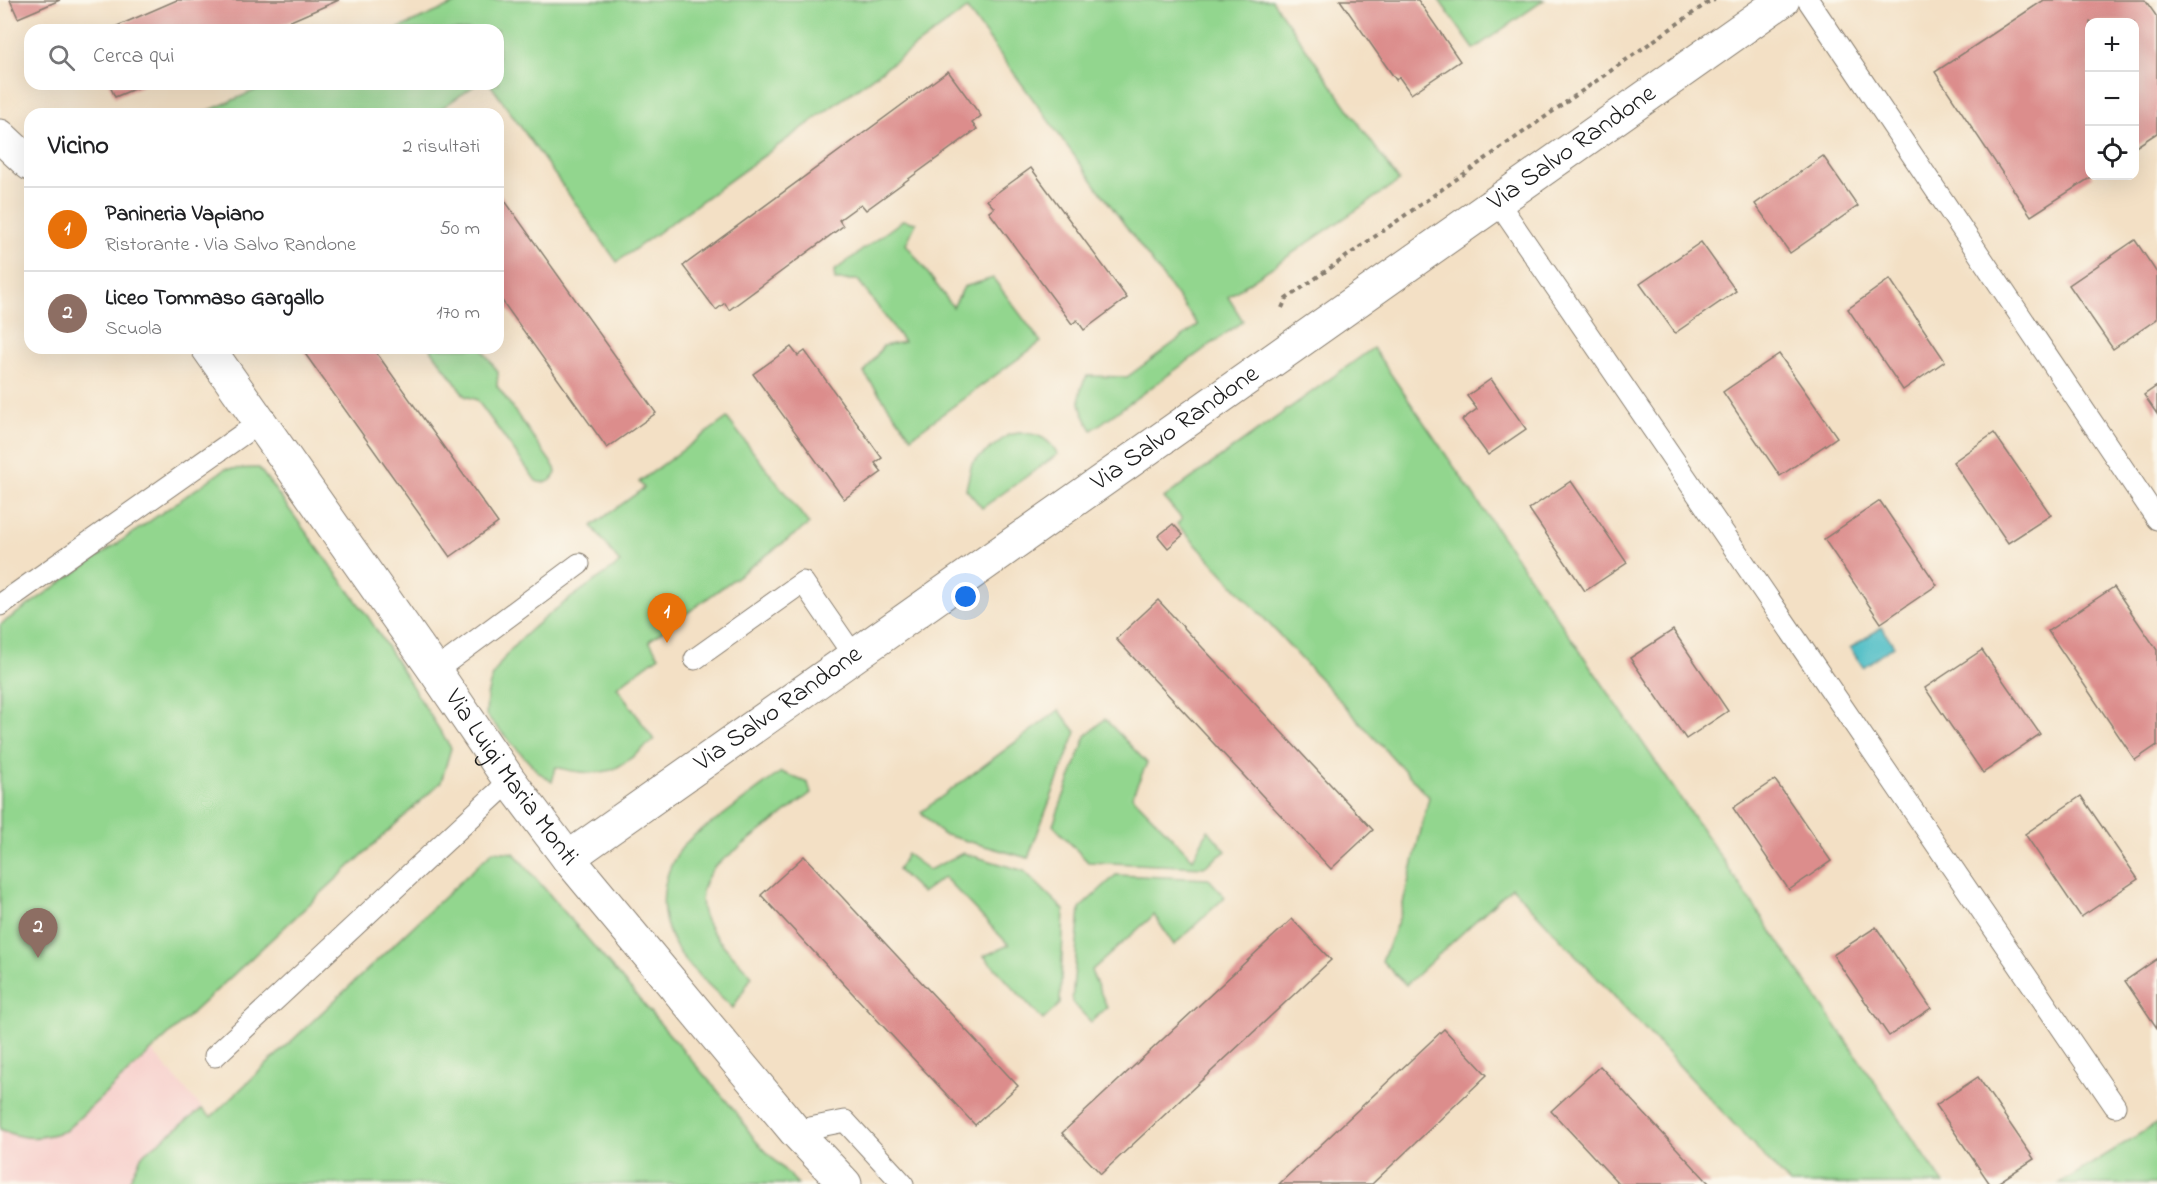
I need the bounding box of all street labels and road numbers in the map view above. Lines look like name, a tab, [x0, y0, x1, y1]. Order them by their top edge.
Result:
street label: Via Salvo Randone	[1480, 76, 1665, 222]
street label: Via Salvo Randone	[1083, 356, 1268, 502]
street label: Via Salvo Randone	[686, 636, 871, 782]
street label: Via Luigi Maria Monti	[434, 681, 587, 875]

